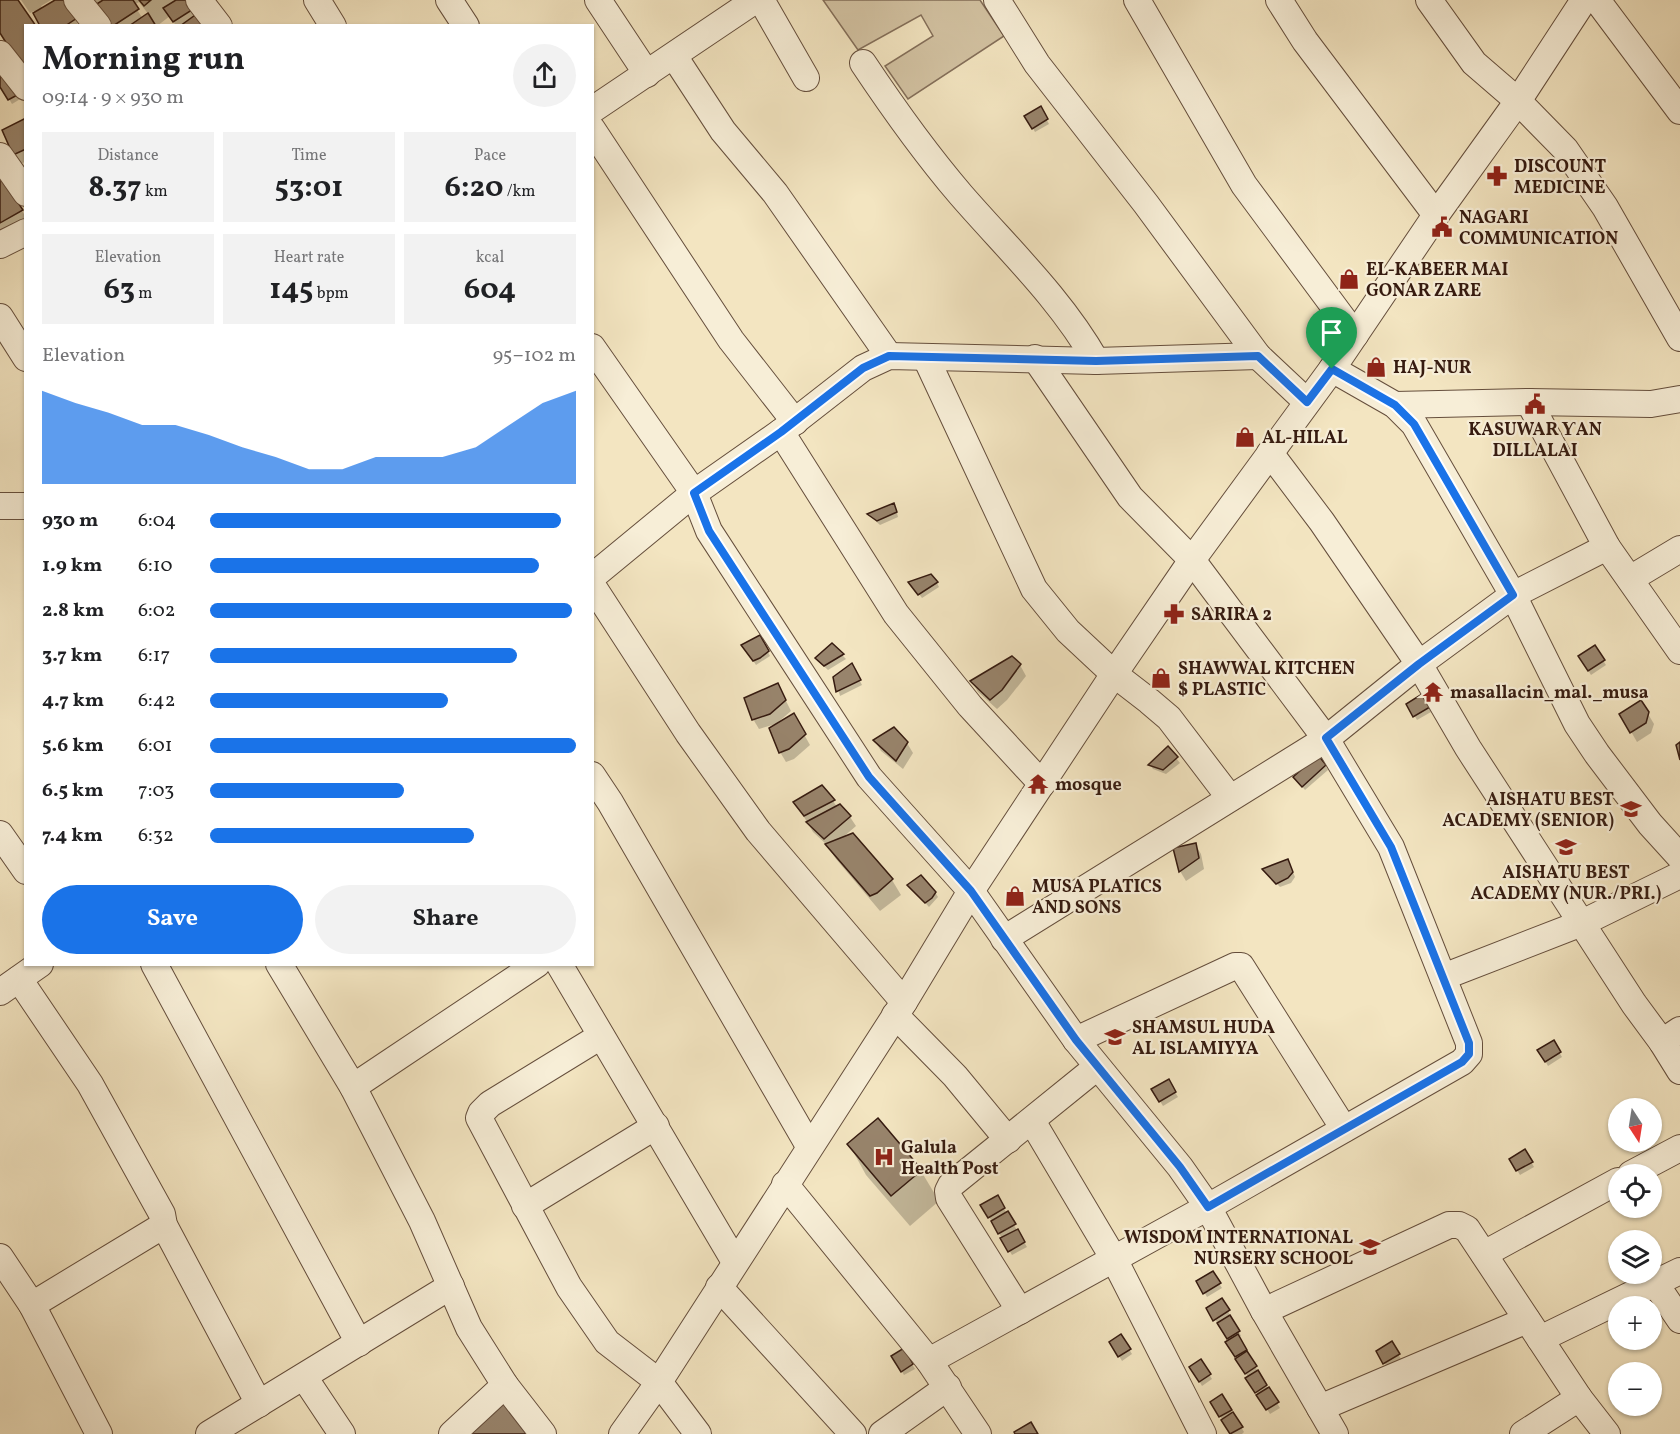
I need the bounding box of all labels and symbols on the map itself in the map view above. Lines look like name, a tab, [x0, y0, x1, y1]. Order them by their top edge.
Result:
place label: DISCOUNT MEDICINE	[1514, 155, 1606, 201]
pharmacy icon: DISCOUNT MEDICINE	[1485, 164, 1509, 188]
place label: NAGARI COMMUNICATION	[1459, 206, 1618, 252]
public building icon: NAGARI COMMUNICATION	[1430, 215, 1454, 239]
place label: EL-KABEER MAI GONAR ZARE	[1366, 258, 1508, 304]
shop icon: EL-KABEER MAI GONAR ZARE	[1337, 267, 1361, 291]
pin	[1306, 307, 1357, 369]
shop icon: HAJ-NUR	[1364, 355, 1388, 379]
place label: HAJ-NUR	[1393, 356, 1472, 381]
public building icon: KASUWAR ƳAN DILLALAI	[1523, 392, 1547, 416]
place label: KASUWAR ƳAN DILLALAI	[1468, 418, 1602, 464]
shop icon: AL-HILAL	[1233, 425, 1257, 449]
place label: AL-HILAL	[1262, 426, 1348, 451]
pharmacy icon: SARIRA 2	[1162, 602, 1186, 626]
place label: SARIRA 2	[1191, 603, 1272, 628]
place label: SHAWWAL KITCHEN $ PLASTIC	[1178, 657, 1355, 703]
shop icon: SHAWWAL KITCHEN $ PLASTIC	[1149, 666, 1173, 690]
temple icon: masallacin_mal._musa	[1421, 680, 1445, 704]
place label: masallacin_mal._musa	[1450, 681, 1649, 706]
temple icon: mosque	[1026, 772, 1050, 796]
place label: mosque	[1055, 773, 1122, 798]
place label: AISHATU BEST ACADEMY (SENIOR)	[1442, 788, 1614, 834]
school or university icon: AISHATU BEST ACADEMY (SENIOR)	[1619, 797, 1643, 821]
school or university icon: AISHATU BEST ACADEMY (NUR./PRI.)	[1554, 835, 1578, 859]
place label: AISHATU BEST ACADEMY (NUR./PRI.)	[1471, 861, 1662, 907]
place label: MUSA PLATICS AND SONS	[1032, 875, 1162, 921]
shop icon: MUSA PLATICS AND SONS	[1003, 884, 1027, 908]
place label: SHAMSUL HUDA AL ISLAMIYYA	[1132, 1016, 1275, 1062]
school or university icon: SHAMSUL HUDA AL ISLAMIYYA	[1103, 1025, 1127, 1049]
north arrow	[1608, 1098, 1662, 1152]
place label: Galula Health Post	[901, 1136, 999, 1182]
hospital icon: Galula Health Post	[872, 1145, 896, 1169]
place label: WISDOM INTERNATIONAL NURSERY SCHOOL	[1124, 1226, 1353, 1272]
school or university icon: WISDOM INTERNATIONAL NURSERY SCHOOL	[1358, 1235, 1382, 1259]

